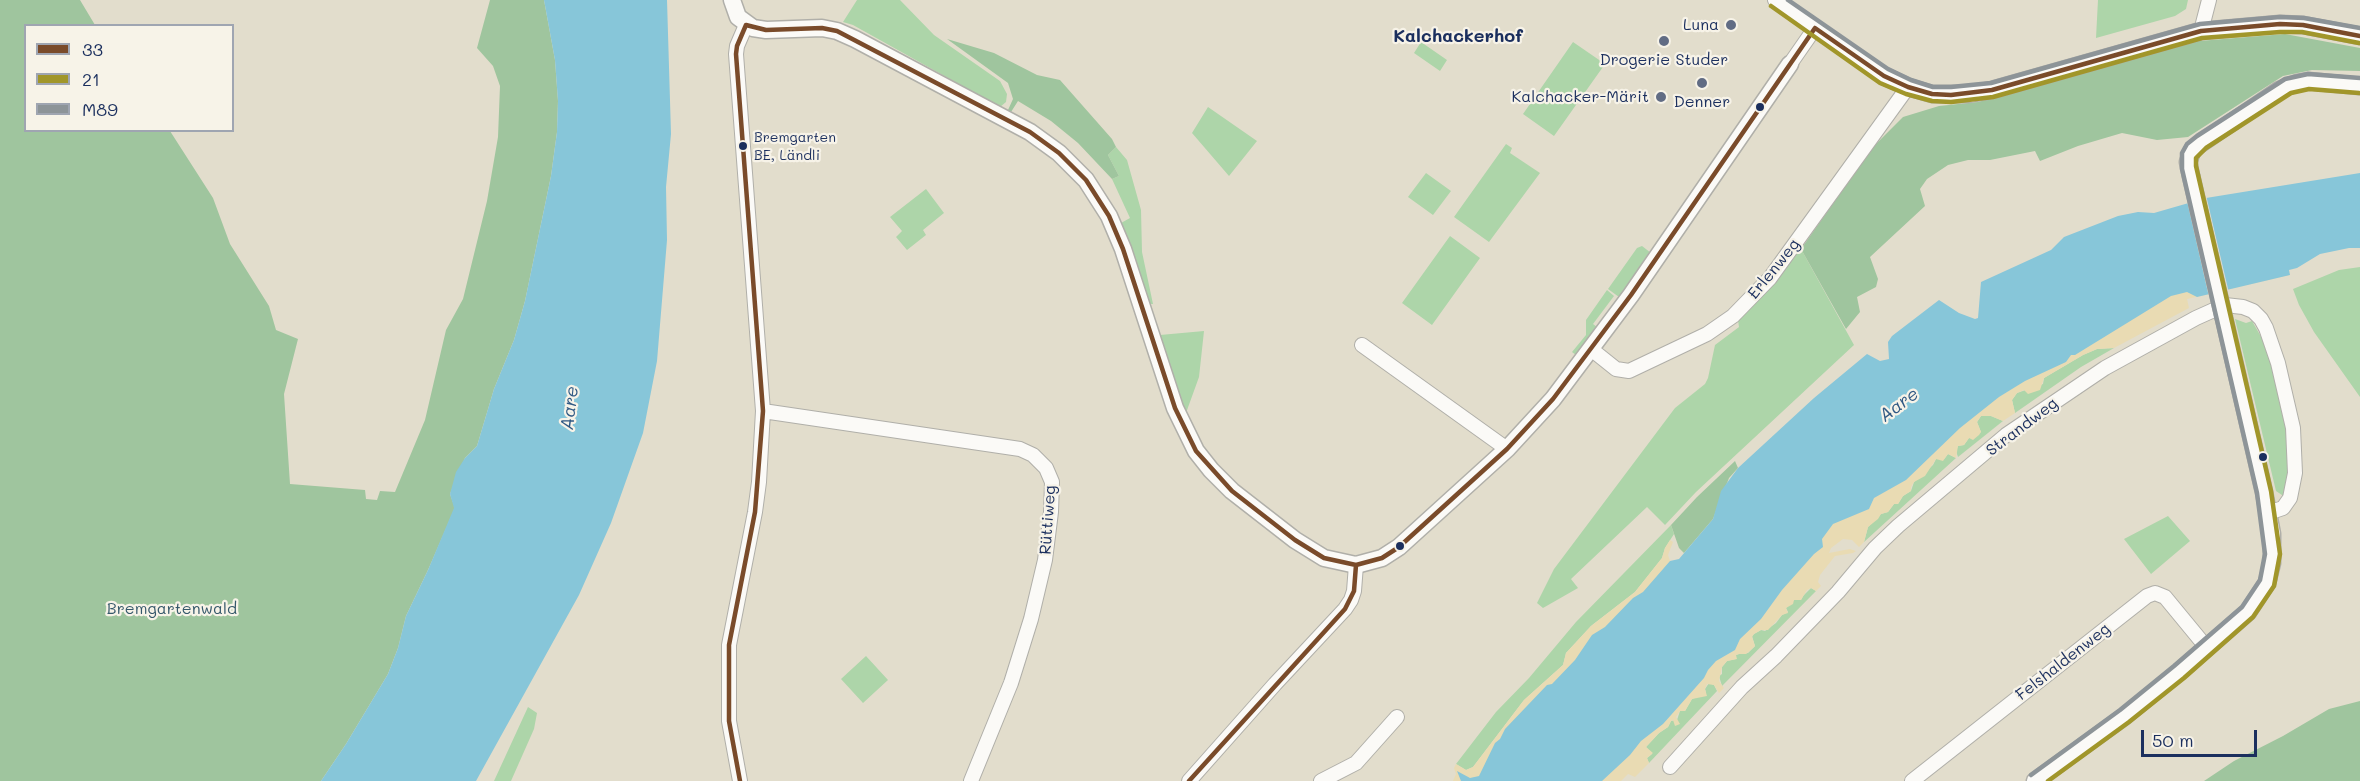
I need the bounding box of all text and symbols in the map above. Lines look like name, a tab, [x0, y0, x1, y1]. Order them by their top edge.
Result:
place label: Luna	[1683, 15, 1719, 35]
marker: Luna	[1724, 18, 1738, 32]
legend	[24, 24, 234, 132]
district label: Kalchackerhof	[1393, 25, 1523, 47]
marker: Drogerie Studer	[1657, 34, 1671, 48]
text: 33	[82, 37, 103, 61]
place label: Drogerie Studer	[1600, 50, 1728, 70]
text: 21	[82, 67, 100, 91]
marker: Denner	[1695, 76, 1709, 90]
place label: Kalchacker-Märit	[1512, 87, 1649, 107]
marker: Kalchacker-Märit	[1654, 90, 1668, 104]
place label: Denner	[1674, 92, 1730, 112]
text: M89	[82, 97, 118, 121]
unlabelled marker	[1754, 101, 1766, 113]
place label: Bremgarten BE, Ländli	[754, 130, 836, 162]
marker: Bremgarten BE, Ländli	[737, 140, 749, 152]
street label: Erlenweg	[1744, 235, 1804, 303]
water label: Aare	[1875, 383, 1923, 427]
water label: Aare	[557, 385, 583, 431]
street label: Strandweg	[1982, 394, 2062, 460]
unlabelled marker	[2257, 451, 2269, 463]
street label: Rüttiweg	[1036, 485, 1060, 555]
unlabelled marker	[1394, 540, 1406, 552]
park label: Bremgartenwald	[107, 599, 237, 619]
street label: Felshaldenweg	[2012, 619, 2114, 705]
scale bar	[2144, 718, 2260, 756]
text: 50 m	[2152, 728, 2194, 752]

